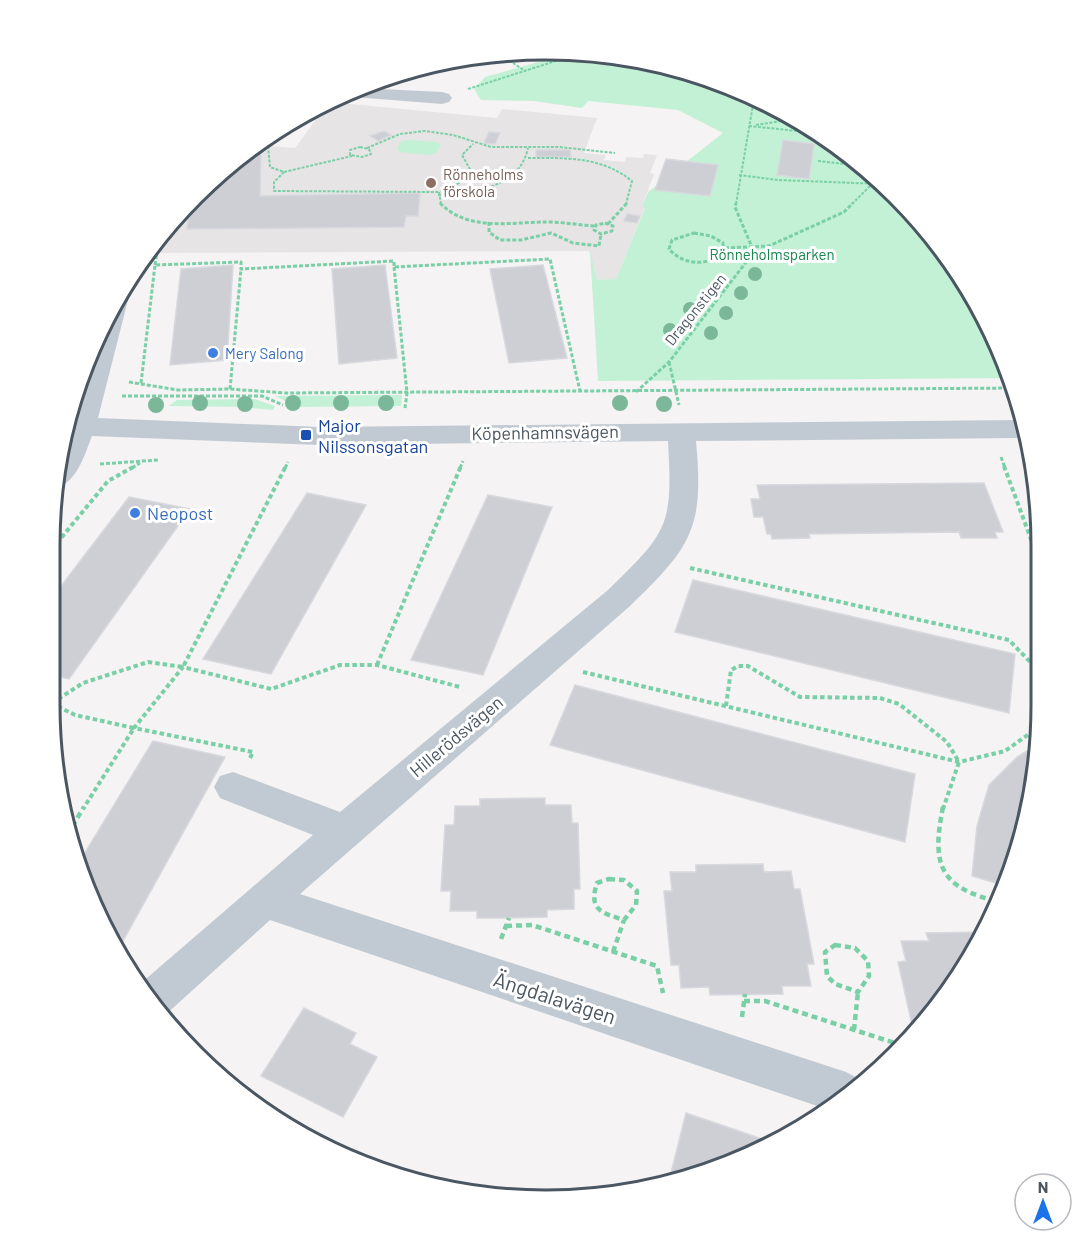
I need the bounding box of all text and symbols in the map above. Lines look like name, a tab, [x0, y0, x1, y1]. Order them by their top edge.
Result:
place label: Rönneholms förskola	[443, 165, 523, 200]
marker: Rönneholms förskola	[424, 176, 438, 190]
park label: Rönneholmsparken	[709, 245, 835, 263]
street label: Dragonstigen	[661, 269, 729, 349]
place label: Mery Salong	[225, 344, 304, 362]
marker: Mery Salong	[206, 346, 220, 360]
place label: Major Nilssonsgatan	[318, 414, 428, 457]
street label: Köpenhamnsvägen	[471, 420, 619, 444]
marker: Major Nilssonsgatan	[299, 428, 313, 442]
place label: Neopost	[147, 502, 213, 524]
marker: Neopost	[128, 506, 142, 520]
street label: Hillerödsvägen	[405, 691, 507, 781]
street label: Ängdalavägen	[491, 965, 619, 1029]
north arrow	[1013, 1172, 1073, 1232]
text: N	[1038, 1177, 1048, 1196]

